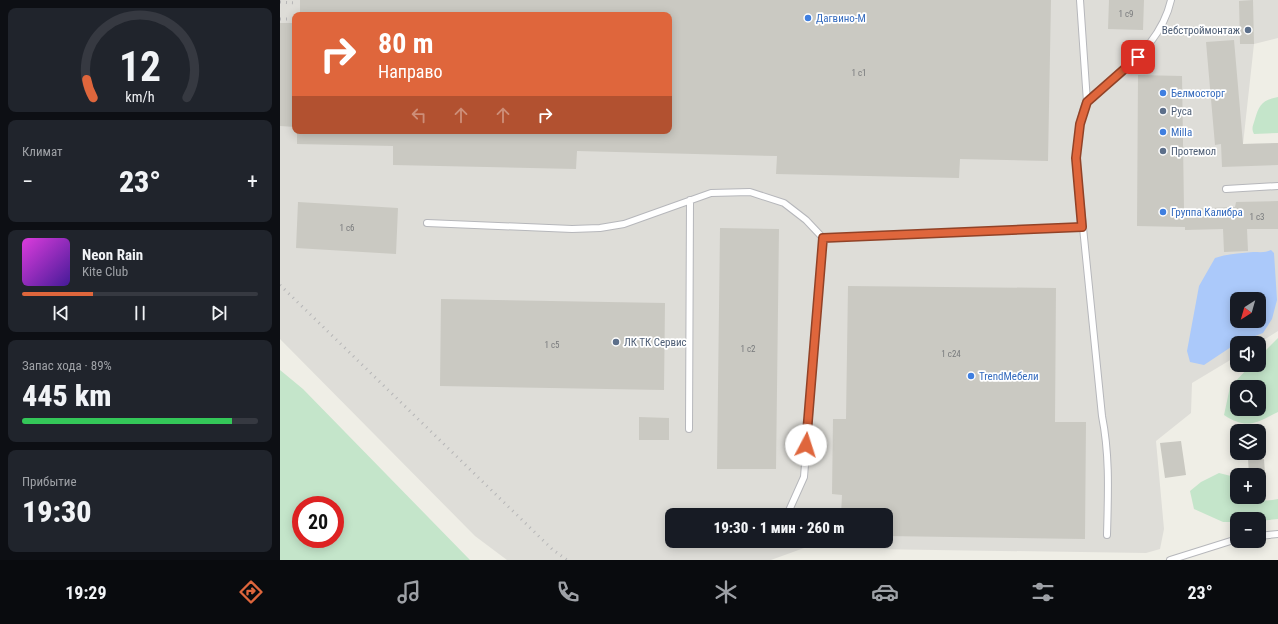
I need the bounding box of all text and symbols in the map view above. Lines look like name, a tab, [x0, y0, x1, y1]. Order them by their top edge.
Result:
house number: 1 с9	[1118, 9, 1134, 19]
place label: Дагвино-М	[816, 12, 866, 25]
marker: Дагвино-М	[803, 13, 813, 23]
place label: Вебстроймонтаж	[1162, 24, 1241, 37]
marker: Вебстроймонтаж	[1243, 25, 1253, 35]
text: 80 m	[378, 27, 434, 60]
icon: right	[312, 28, 364, 80]
pin	[1121, 40, 1155, 74]
text: 12	[119, 42, 161, 91]
icon: arrive	[1127, 46, 1149, 68]
text: Направо	[378, 61, 443, 82]
house number: 1 с1	[851, 68, 867, 78]
place label: Белмосторг	[1171, 87, 1225, 100]
marker: Белмосторг	[1158, 88, 1168, 98]
text: km/h	[125, 89, 155, 105]
icon: left	[408, 104, 430, 126]
icon: ahead	[450, 104, 472, 126]
icon: ahead	[492, 104, 514, 126]
icon: right	[534, 104, 556, 126]
place label: Руса	[1171, 105, 1192, 118]
marker: Руса	[1158, 106, 1168, 116]
place label: Milla	[1171, 126, 1192, 139]
marker: Milla	[1158, 127, 1168, 137]
text: Климат	[22, 144, 63, 159]
place label: Протемол	[1171, 145, 1216, 158]
marker: Протемол	[1158, 146, 1168, 156]
text: 23°	[119, 164, 161, 199]
text: −	[22, 169, 33, 194]
text: +	[247, 169, 258, 194]
place label: Группа Калибра	[1171, 206, 1243, 219]
marker: Группа Калибра	[1158, 207, 1168, 217]
house number: 1 с3	[1249, 212, 1265, 222]
house number: 1 с6	[339, 223, 355, 233]
text: Neon Rain	[82, 246, 143, 264]
text: Kite Club	[82, 264, 128, 279]
north arrow	[1230, 292, 1266, 328]
map controls	[1230, 292, 1266, 548]
icon: previous	[50, 302, 72, 324]
icon: pause	[129, 302, 151, 324]
icon: next	[208, 302, 230, 324]
place label: ЛК ТК Сервис	[624, 336, 687, 349]
button: sound	[1230, 336, 1266, 372]
marker: ЛК ТК Сервис	[611, 337, 621, 347]
house number: 1 с5	[544, 340, 560, 350]
house number: 1 с2	[740, 344, 756, 354]
house number: 1 с24	[941, 349, 961, 359]
text: Запас хода · 89%	[22, 358, 112, 373]
place label: TrendМебели	[979, 370, 1039, 383]
marker: TrendМебели	[966, 371, 976, 381]
text: 445 km	[22, 378, 111, 413]
button: search	[1230, 380, 1266, 416]
position arrow	[785, 424, 827, 466]
button: layers	[1230, 424, 1266, 460]
button: +	[1230, 468, 1266, 504]
text: Прибытие	[22, 474, 77, 489]
text: 19:30	[22, 494, 91, 529]
speed limit sign: 20	[292, 496, 344, 548]
button: −	[1230, 512, 1266, 548]
text: 19:30 · 1 мин · 260 m	[714, 519, 844, 537]
icon: directions	[237, 578, 265, 606]
icon: music	[395, 578, 423, 606]
icon: phone	[554, 578, 582, 606]
icon: climate	[712, 578, 740, 606]
icon: car	[871, 578, 899, 606]
icon: filters	[1029, 578, 1057, 606]
text: 19:29	[65, 582, 107, 603]
text: 23°	[1187, 582, 1213, 603]

